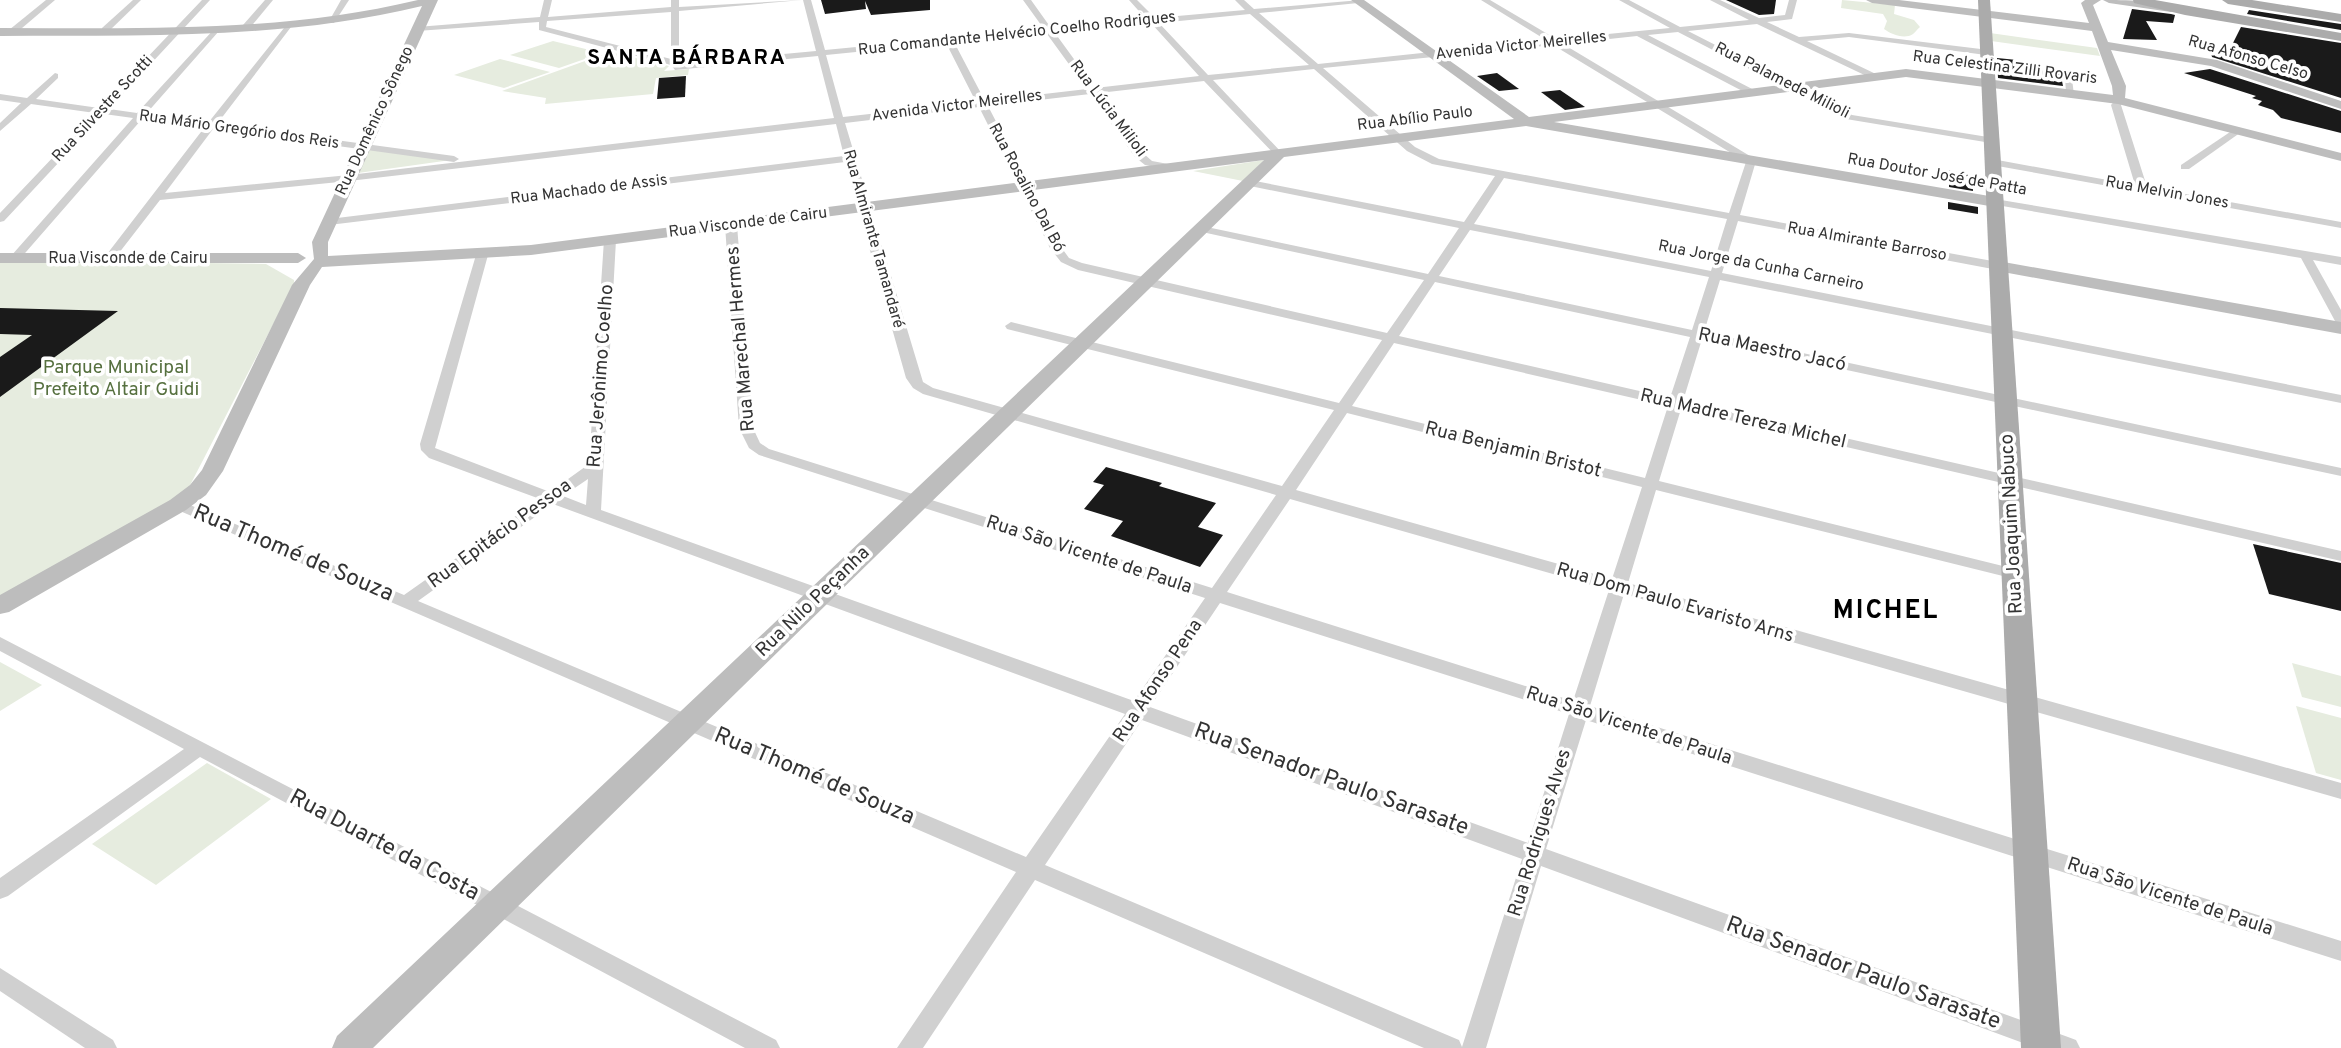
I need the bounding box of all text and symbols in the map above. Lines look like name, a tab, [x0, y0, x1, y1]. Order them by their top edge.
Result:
street label: Rua Comandante Helvécio Coelho Rodrigues	[857, 7, 1177, 61]
street label: Avenida Victor Meirelles	[1434, 27, 1608, 65]
street label: Rua Afonso Celso	[2186, 31, 2310, 85]
street label: Rua Palamede Milioli	[1711, 38, 1853, 124]
street label: Rua Domênico Sônego	[332, 43, 418, 199]
district label: SANTA BÁRBARA	[587, 44, 787, 72]
street label: Rua Celestina Zilli Rovaris	[1912, 47, 2098, 89]
street label: Rua Silvestre Scotti	[48, 51, 158, 167]
street label: Rua Lúcia Milioli	[1065, 57, 1151, 161]
street label: Avenida Victor Meirelles	[870, 86, 1044, 126]
street label: Rua Abílio Paulo	[1356, 102, 1474, 136]
street label: Rua Mário Gregório dos Reis	[138, 106, 340, 154]
street label: Rua Rosalino Dal Bó	[984, 120, 1068, 256]
street label: Rua Almirante Tamandaré	[838, 147, 908, 331]
street label: Rua Doutor José de Patta	[1846, 149, 2028, 201]
street label: Rua Machado de Assis	[509, 170, 669, 210]
street label: Rua Melvin Jones	[2104, 172, 2230, 214]
street label: Rua Visconde de Cairu	[668, 203, 828, 243]
street label: Rua Almirante Barroso	[1786, 218, 1948, 266]
street label: Rua Jorge da Cunha Carneiro	[1656, 236, 1866, 296]
street label: Rua Marechal Hermes	[721, 245, 761, 433]
street label: Rua Visconde de Cairu	[48, 249, 208, 269]
street label: Rua Jerônimo Coelho	[583, 284, 619, 468]
street label: Rua Maestro Jacó	[1696, 323, 1848, 377]
park label: Parque Municipal Prefeito Altair Guidi	[33, 356, 199, 402]
street label: Rua Madre Tereza Michel	[1638, 384, 1848, 454]
street label: Rua Benjamin Bristot	[1422, 416, 1604, 484]
street label: Rua Joaquim Nabuco	[1995, 433, 2029, 615]
street label: Rua Epitácio Pessoa	[424, 474, 576, 594]
street label: Rua Thomé de Souza	[188, 499, 398, 609]
street label: Rua São Vicente de Paula	[983, 510, 1195, 600]
street label: Rua Nilo Peçanha	[751, 541, 875, 663]
street label: Rua Dom Paulo Evaristo Arns	[1554, 558, 1796, 648]
district label: MICHEL	[1833, 595, 1939, 628]
street label: Rua Afonso Pena	[1108, 615, 1208, 747]
street label: Rua São Vicente de Paula	[1523, 681, 1735, 771]
street label: Rua Senador Paulo Sarasate	[1190, 717, 1472, 843]
street label: Rua Thomé de Souza	[709, 722, 919, 832]
street label: Rua Rodrigues Alves	[1503, 746, 1577, 920]
street label: Rua Duarte da Costa	[284, 784, 484, 908]
street label: Rua São Vicente de Paula	[2064, 852, 2276, 942]
street label: Rua Senador Paulo Sarasate	[1722, 911, 2004, 1037]

